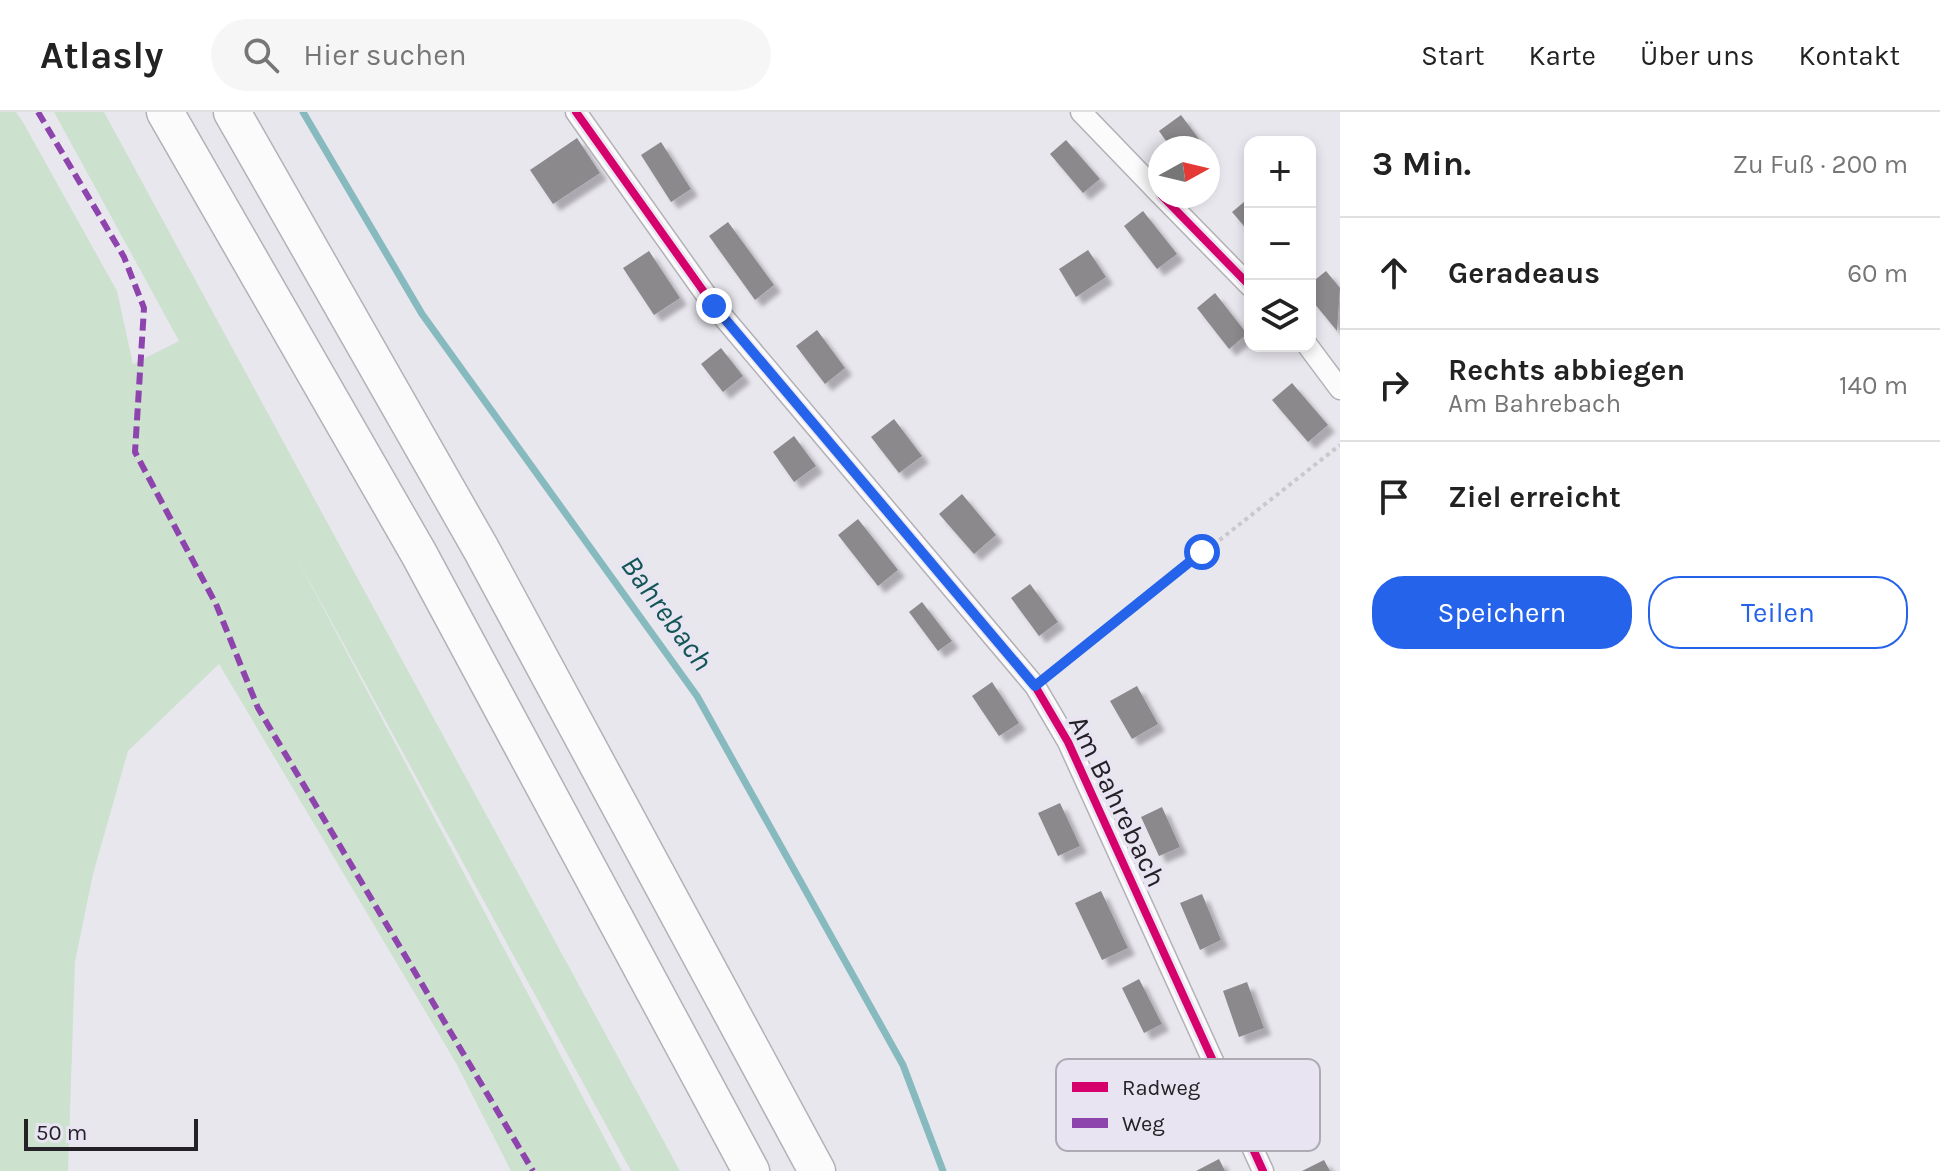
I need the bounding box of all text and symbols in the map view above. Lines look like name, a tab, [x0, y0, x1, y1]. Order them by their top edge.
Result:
search box	[211, 19, 771, 91]
text: Atlasly	[40, 33, 163, 78]
icon: search	[239, 33, 283, 77]
text: Hier suchen	[303, 37, 467, 73]
text: Start	[1421, 39, 1484, 72]
text: Karte	[1528, 39, 1596, 72]
text: Über uns	[1640, 39, 1755, 72]
text: Kontakt	[1799, 39, 1900, 72]
north arrow	[1148, 136, 1220, 208]
map controls	[1244, 136, 1316, 352]
button: +	[1244, 136, 1316, 208]
text: 3 Min.	[1372, 144, 1471, 184]
text: Zu Fuß · 200 m	[1733, 149, 1908, 180]
button: −	[1244, 208, 1316, 280]
icon: ahead	[1372, 251, 1416, 295]
text: Geradeaus	[1448, 255, 1600, 291]
text: 60 m	[1847, 258, 1908, 289]
button: layers	[1244, 280, 1316, 352]
route end	[696, 288, 732, 324]
text: Rechts abbiegen	[1448, 352, 1685, 388]
icon: right	[1372, 363, 1416, 407]
text: 140 m	[1839, 370, 1908, 401]
text: Am Bahrebach	[1448, 388, 1621, 419]
icon: arrive	[1372, 475, 1416, 519]
text: Ziel erreicht	[1448, 479, 1621, 515]
route start	[1184, 534, 1220, 570]
water label: Bahrebach	[613, 548, 721, 678]
button: Speichern	[1372, 576, 1632, 649]
button: Teilen	[1648, 576, 1908, 649]
street label: Am Bahrebach	[1062, 710, 1173, 892]
legend	[1056, 1059, 1320, 1151]
text: Radweg	[1122, 1075, 1201, 1101]
text: Weg	[1122, 1111, 1165, 1137]
scale bar	[24, 1115, 198, 1151]
text: 50 m	[36, 1120, 87, 1146]

